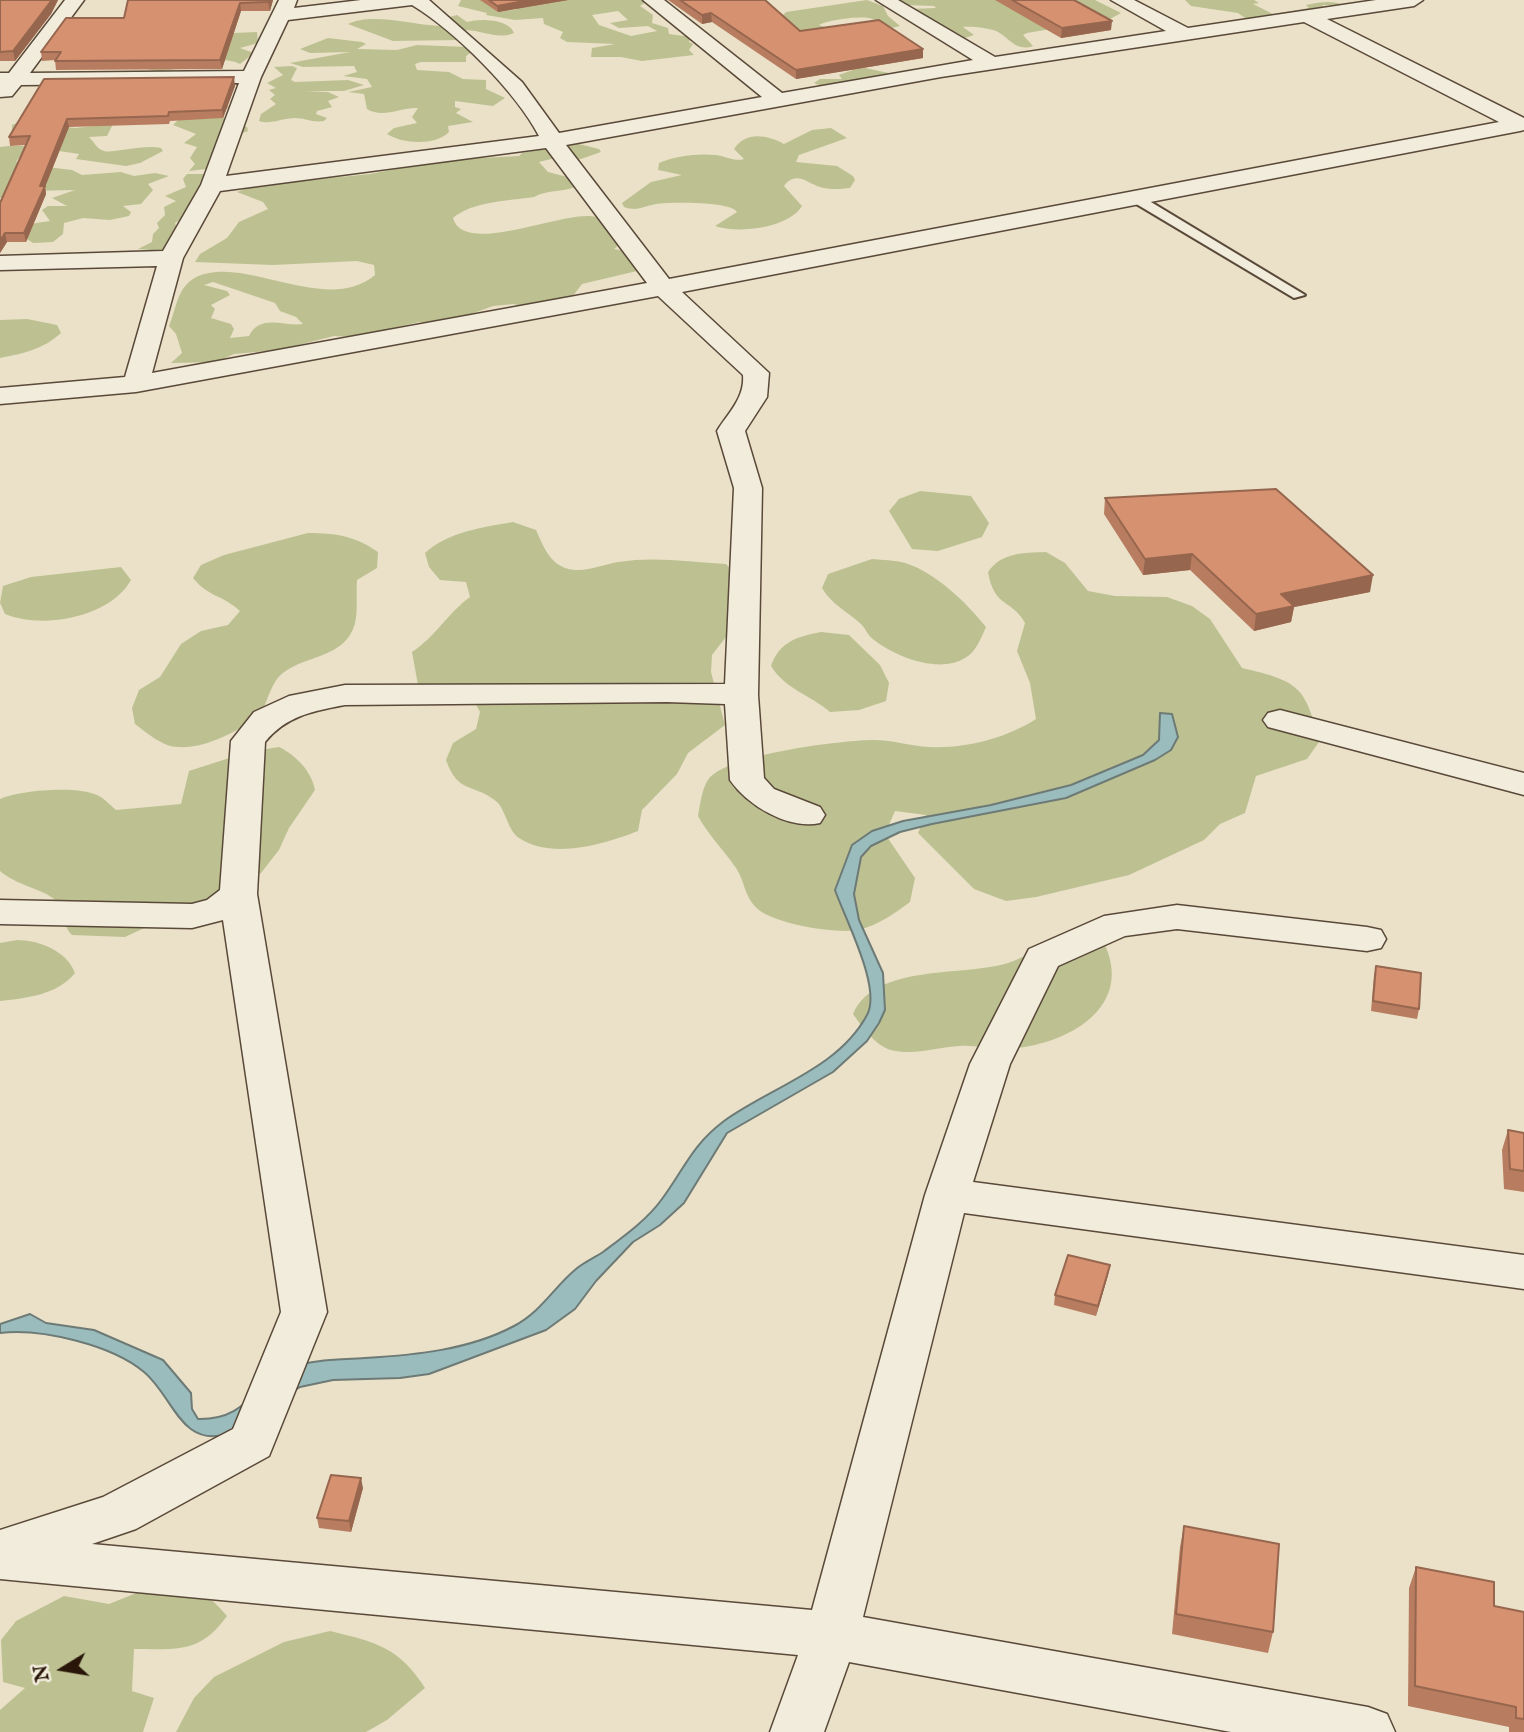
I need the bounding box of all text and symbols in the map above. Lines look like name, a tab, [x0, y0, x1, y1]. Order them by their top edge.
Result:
north arrow	[28, 1634, 98, 1704]
text: N	[29, 1663, 56, 1683]

